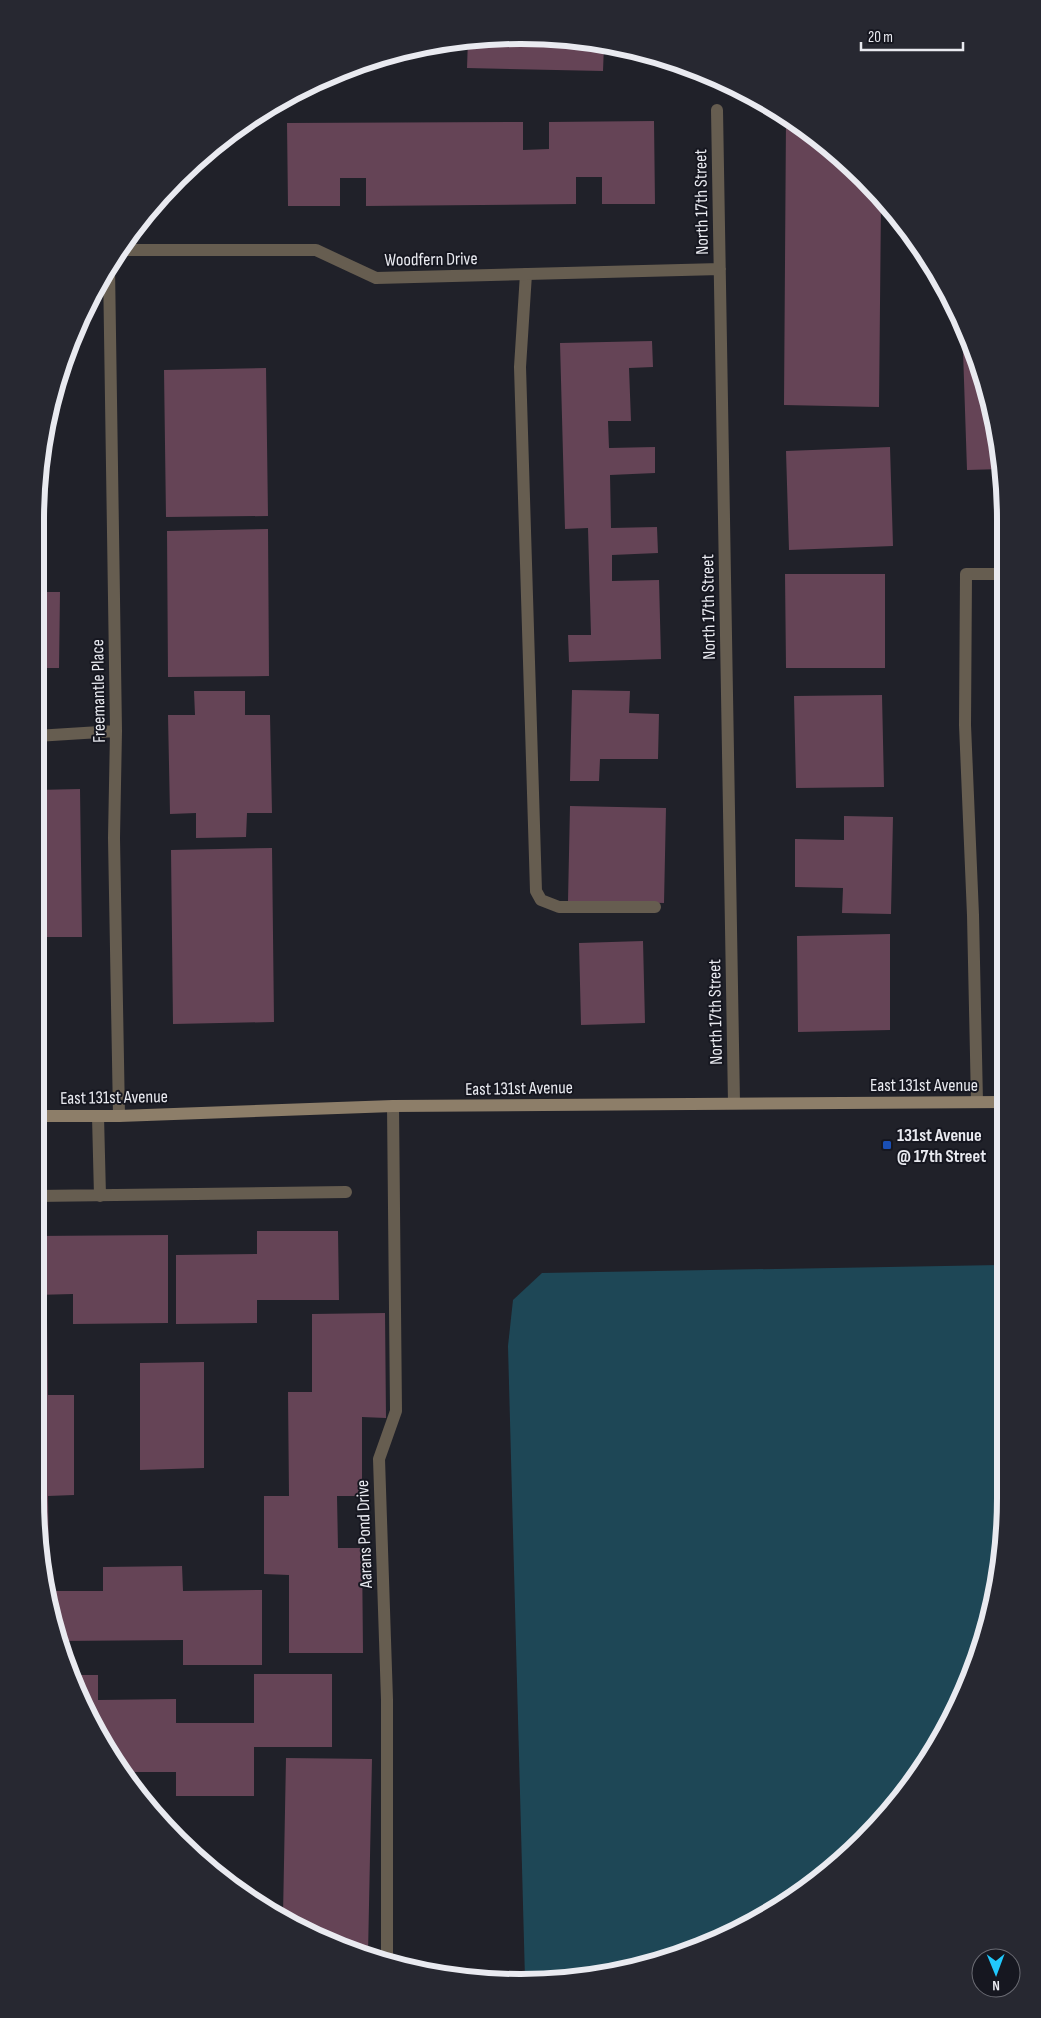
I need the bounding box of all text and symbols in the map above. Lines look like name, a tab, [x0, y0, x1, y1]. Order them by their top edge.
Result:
scale bar	[861, 20, 964, 52]
text: 20 m	[868, 28, 893, 47]
street label: North 17th Street	[690, 148, 713, 255]
street label: Woodfern Drive	[384, 248, 478, 271]
street label: North 17th Street	[697, 553, 720, 660]
street label: Freemantle Place	[87, 639, 110, 743]
street label: North 17th Street	[704, 958, 727, 1065]
street label: East 131st Avenue	[870, 1075, 978, 1096]
street label: East 131st Avenue	[465, 1077, 573, 1100]
street label: East 131st Avenue	[60, 1086, 168, 1109]
place label: 131st Avenue @ 17th Street	[897, 1125, 986, 1167]
marker: 131st Avenue @ 17th Street	[881, 1139, 893, 1151]
street label: Aarans Pond Drive	[352, 1479, 377, 1589]
north arrow	[971, 1948, 1021, 1998]
text: N	[992, 1977, 1000, 1994]

